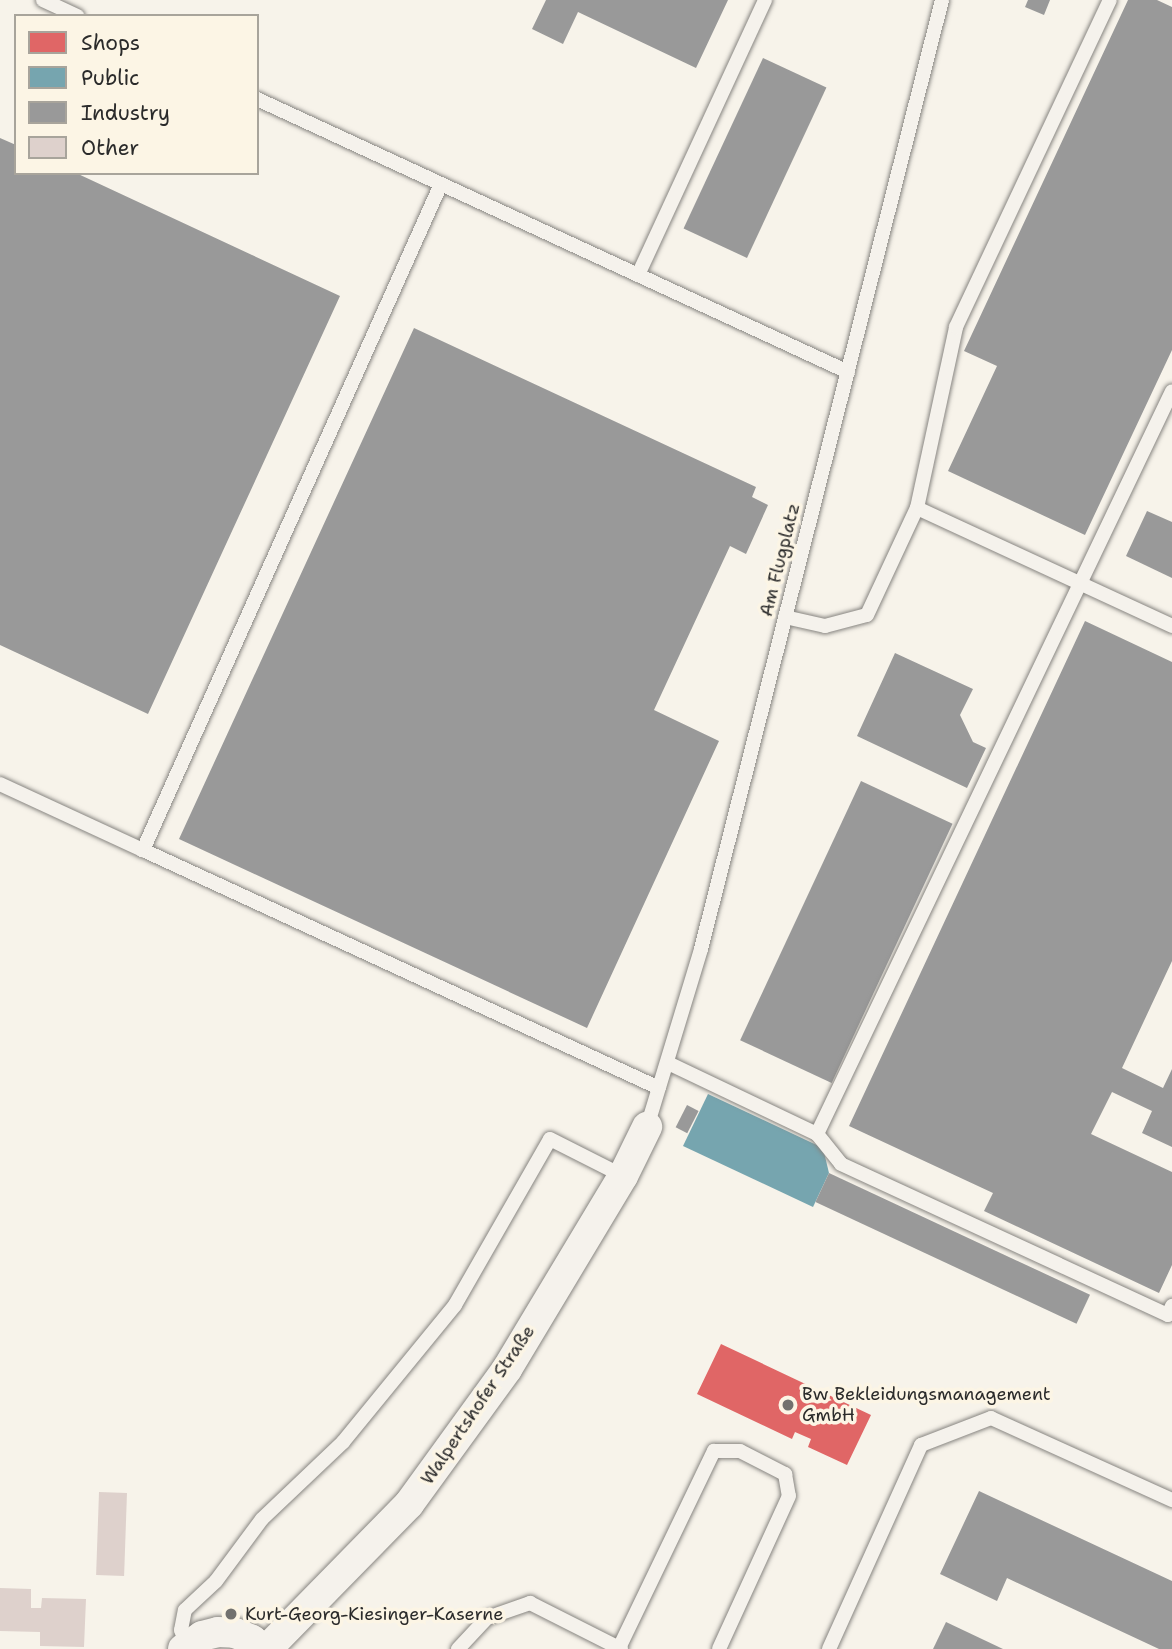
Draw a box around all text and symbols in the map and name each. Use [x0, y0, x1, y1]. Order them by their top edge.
legend [14, 14, 259, 175]
text: Shops [81, 29, 140, 57]
text: Public [81, 64, 140, 92]
text: Industry [81, 99, 170, 127]
text: Other [81, 134, 139, 162]
street label: Am Flugplatz [756, 501, 804, 619]
street label: Walpertshofer Straße [417, 1321, 539, 1489]
place label: Bw Bekleidungsmanagement GmbH [802, 1384, 1051, 1426]
marker: Bw Bekleidungsmanagement GmbH [780, 1397, 796, 1413]
place label: Kurt-Georg-Kiesinger-Kaserne [245, 1603, 503, 1625]
marker: Kurt-Georg-Kiesinger-Kaserne [223, 1606, 239, 1622]

